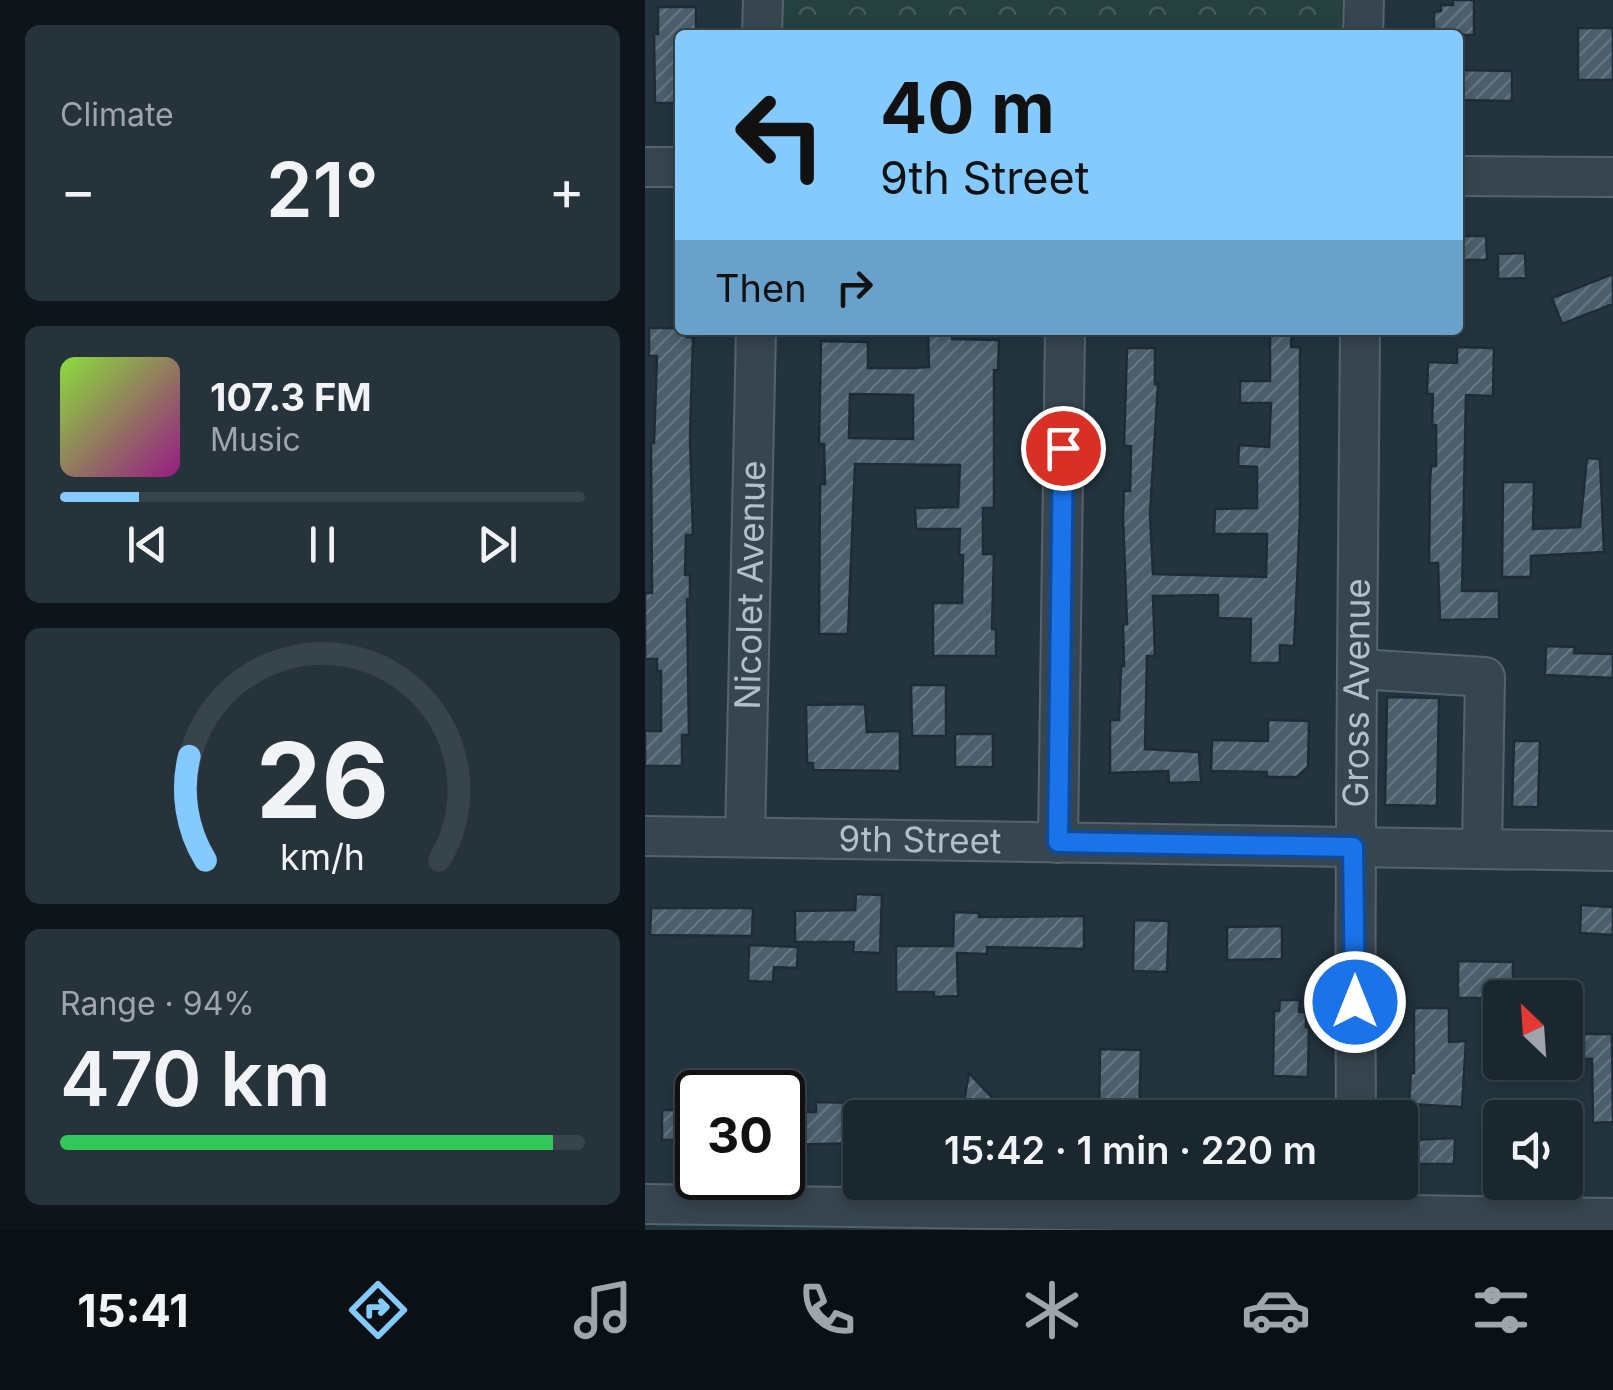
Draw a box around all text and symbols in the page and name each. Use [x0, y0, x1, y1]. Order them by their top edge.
text: 40 m [880, 65, 1055, 150]
icon: left [715, 70, 845, 200]
text: Climate [60, 95, 174, 134]
text: 21° [266, 144, 379, 235]
text: 9th Street [880, 150, 1090, 205]
text: − [60, 157, 96, 223]
text: + [549, 157, 585, 223]
icon: right [827, 260, 882, 315]
text: Then [715, 265, 807, 311]
text: 107.3 FM [210, 374, 372, 420]
pin [1021, 406, 1106, 491]
text: Music [210, 420, 301, 459]
icon: arrive [1036, 421, 1091, 476]
street label: Nicolet Avenue [726, 460, 773, 710]
icon: previous [120, 517, 175, 572]
icon: pause [295, 517, 350, 572]
icon: next [470, 517, 525, 572]
street label: Gross Avenue [1334, 578, 1378, 808]
text: 26 [256, 717, 389, 843]
street label: 9th Street [838, 817, 1002, 862]
text: km/h [280, 835, 365, 879]
position arrow [1303, 950, 1407, 1054]
north arrow [1483, 980, 1583, 1080]
map controls [1483, 980, 1583, 1200]
text: Range · 94% [60, 984, 255, 1023]
text: 470 km [60, 1033, 331, 1124]
speed limit sign: 30 [675, 1070, 805, 1200]
button: sound [1483, 1100, 1583, 1200]
text: 15:42 · 1 min · 220 m [944, 1127, 1317, 1173]
icon: directions [343, 1275, 413, 1345]
icon: music [568, 1275, 638, 1345]
icon: phone [792, 1275, 862, 1345]
icon: climate [1017, 1275, 1087, 1345]
icon: car [1241, 1275, 1311, 1345]
icon: filters [1466, 1275, 1536, 1345]
text: 15:41 [77, 1283, 189, 1338]

